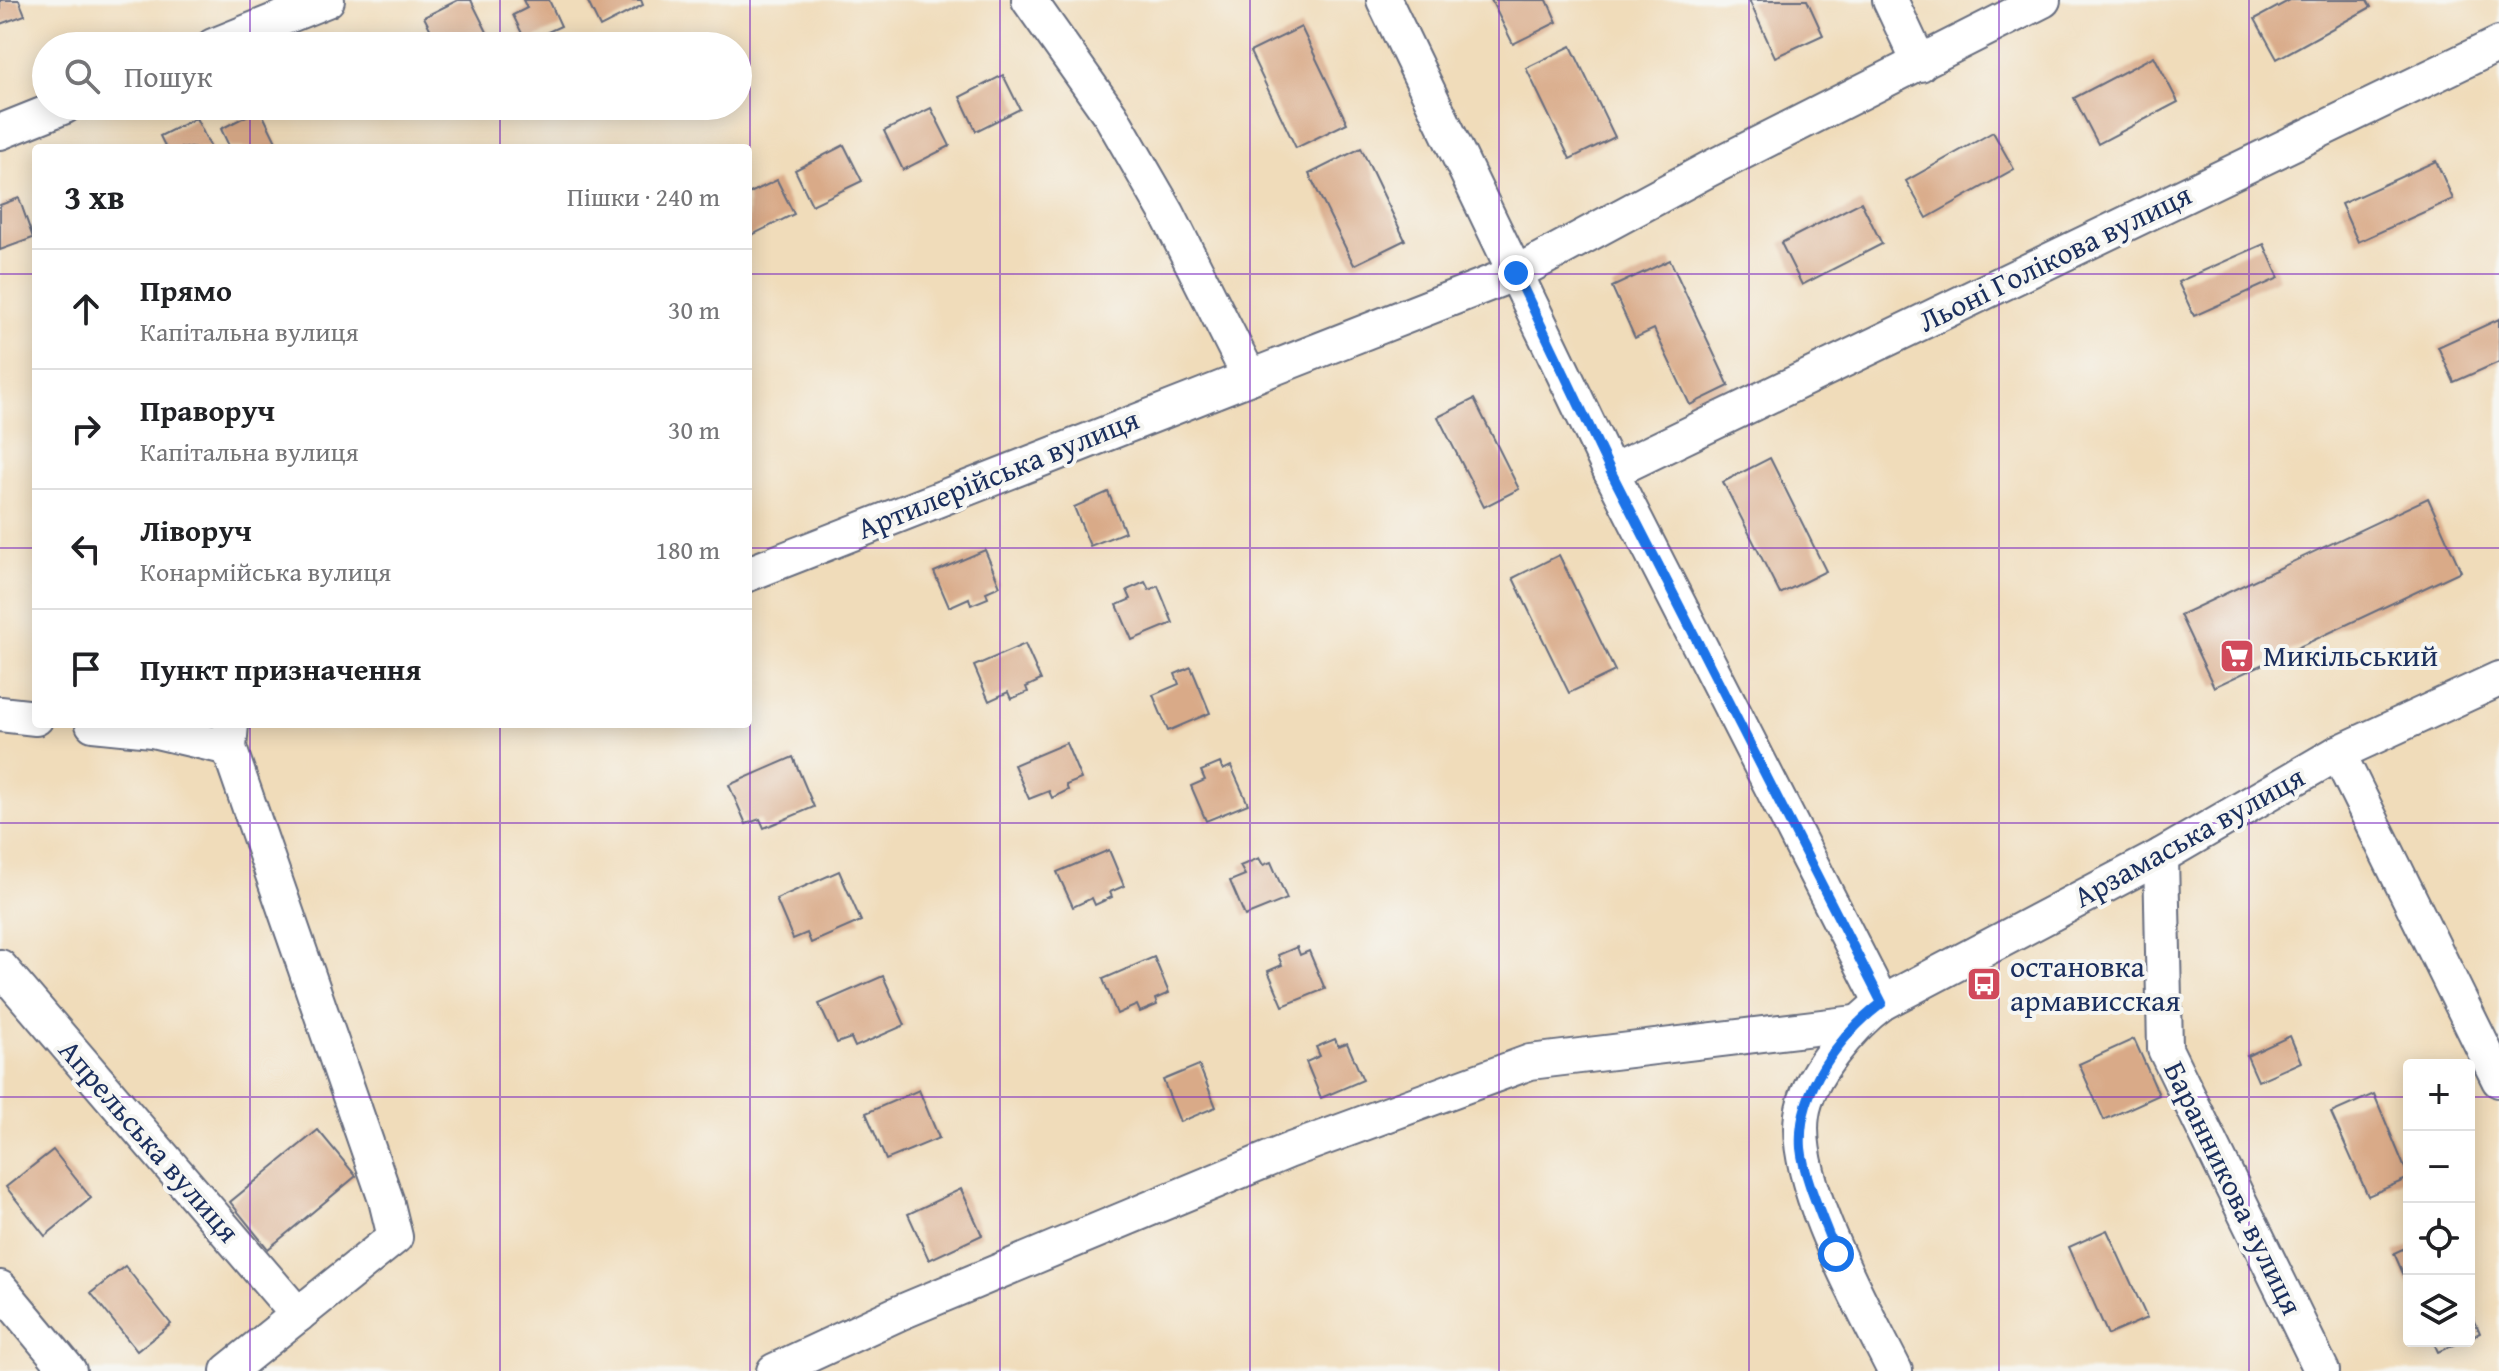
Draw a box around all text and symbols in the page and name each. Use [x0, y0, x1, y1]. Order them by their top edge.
search box [32, 32, 752, 120]
icon: search [60, 54, 104, 98]
text: Пошук [124, 54, 212, 98]
text: 3 хв [64, 172, 125, 221]
street label: Льоні Голікова вулиця [1911, 172, 2198, 342]
text: Пішки · 240 m [567, 177, 720, 216]
route end [1498, 255, 1534, 291]
text: Прямо [140, 268, 232, 312]
icon: ahead [64, 287, 108, 331]
text: 30 m [668, 290, 720, 329]
text: Капітальна вулиця [140, 312, 359, 351]
text: Праворуч [140, 388, 275, 432]
street label: Артилерійська вулиця [850, 396, 1145, 550]
icon: right [64, 407, 108, 451]
text: 30 m [668, 410, 720, 449]
text: Капітальна вулиця [140, 432, 359, 471]
text: Ліворуч [140, 508, 252, 552]
icon: left [64, 527, 108, 571]
text: 180 m [655, 530, 720, 569]
text: Конармійська вулиця [140, 552, 391, 591]
place label: Микільський [2263, 633, 2438, 677]
supermarket icon: Микільський [2218, 637, 2256, 675]
icon: arrive [64, 647, 108, 691]
text: Пункт призначення [140, 647, 421, 691]
street label: Арзамаська вулиця [2065, 754, 2312, 918]
place label: остановка армависская [2010, 944, 2180, 1022]
bus stop icon: остановка армависская [1965, 965, 2003, 1003]
street label: Апрельська вулиця [49, 1029, 251, 1252]
street label: Баранникова вулиця [2153, 1053, 2314, 1322]
map controls [2403, 1059, 2475, 1347]
button: + [2403, 1059, 2475, 1131]
button: − [2403, 1131, 2475, 1203]
button: locate [2403, 1203, 2475, 1275]
route start [1818, 1236, 1854, 1272]
button: layers [2403, 1275, 2475, 1347]

